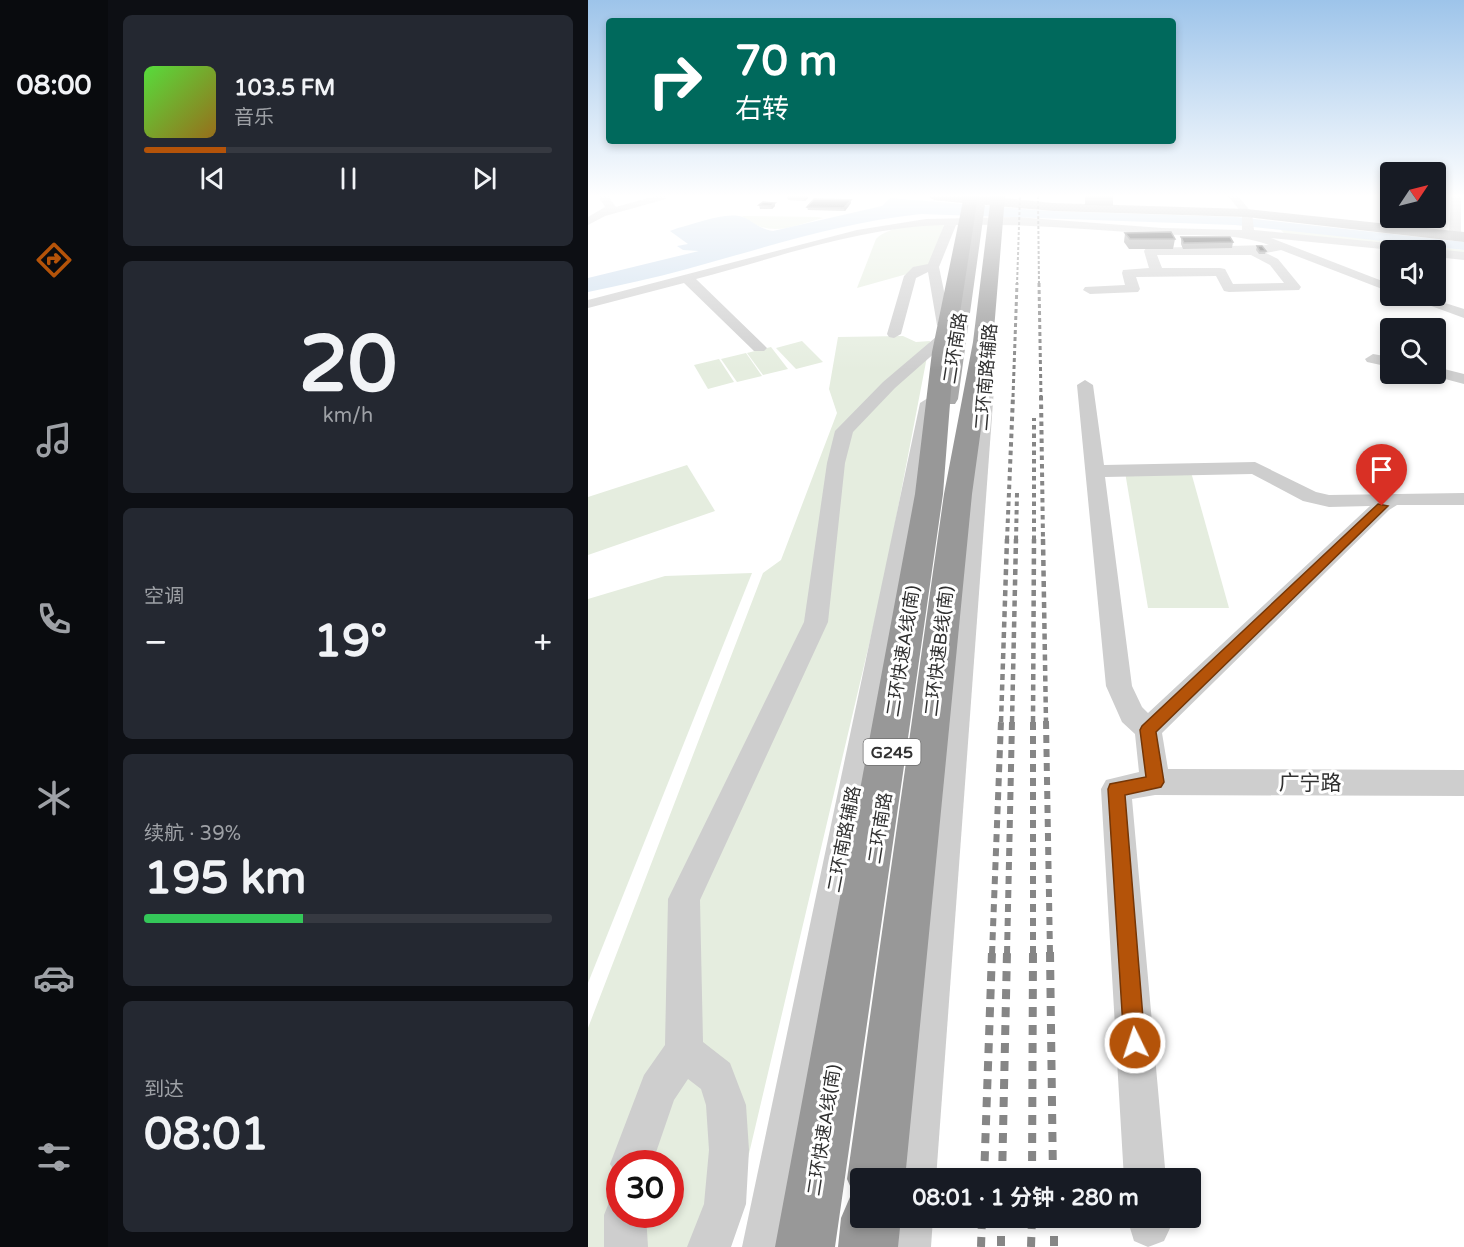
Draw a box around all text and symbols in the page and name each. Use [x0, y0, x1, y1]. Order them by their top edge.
text: 70 m [735, 36, 837, 87]
icon: right [636, 42, 714, 120]
text: 08:00 [17, 69, 91, 102]
text: 103.5 FM [234, 75, 335, 101]
text: 右转 [735, 93, 789, 126]
text: 音乐 [234, 106, 274, 130]
icon: previous [196, 162, 229, 195]
icon: pause [332, 162, 365, 195]
icon: next [468, 162, 501, 195]
north arrow [1380, 162, 1446, 228]
map controls [1380, 162, 1446, 384]
icon: directions [33, 239, 75, 281]
button: sound [1380, 240, 1446, 306]
street label: 二环南路 [939, 311, 971, 385]
text: 20 [299, 318, 397, 412]
button: search [1380, 318, 1446, 384]
street label: 二环南路辅路 [970, 322, 1002, 432]
text: km/h [323, 404, 373, 428]
icon: music [33, 419, 75, 461]
pin [1356, 444, 1407, 506]
icon: arrive [1365, 453, 1398, 486]
street label: 二环快速A线(南) [882, 584, 924, 718]
street label: 二环快速B线(南) [920, 584, 958, 718]
text: 空调 [144, 585, 184, 609]
icon: phone [33, 598, 75, 640]
text: 19° [314, 615, 387, 669]
text: − [144, 623, 168, 662]
text: + [533, 623, 552, 662]
road number: G245 [864, 739, 920, 765]
street label: 广宁路 [1279, 771, 1342, 796]
icon: climate [33, 777, 75, 819]
street label: 二环南路辅路 [823, 784, 865, 894]
street label: 二环南路 [864, 791, 896, 865]
text: 续航 · 39% [144, 822, 241, 846]
text: 195 km [144, 852, 306, 906]
icon: car [33, 957, 75, 999]
position arrow [1103, 1011, 1167, 1075]
street label: 二环快速A线(南) [803, 1063, 845, 1197]
text: 到达 [144, 1078, 184, 1102]
text: 08:01 [144, 1108, 269, 1162]
icon: filters [33, 1136, 75, 1178]
speed limit sign: 30 [606, 1150, 684, 1228]
text: 08:01 · 1 分钟 · 280 m [912, 1185, 1139, 1211]

